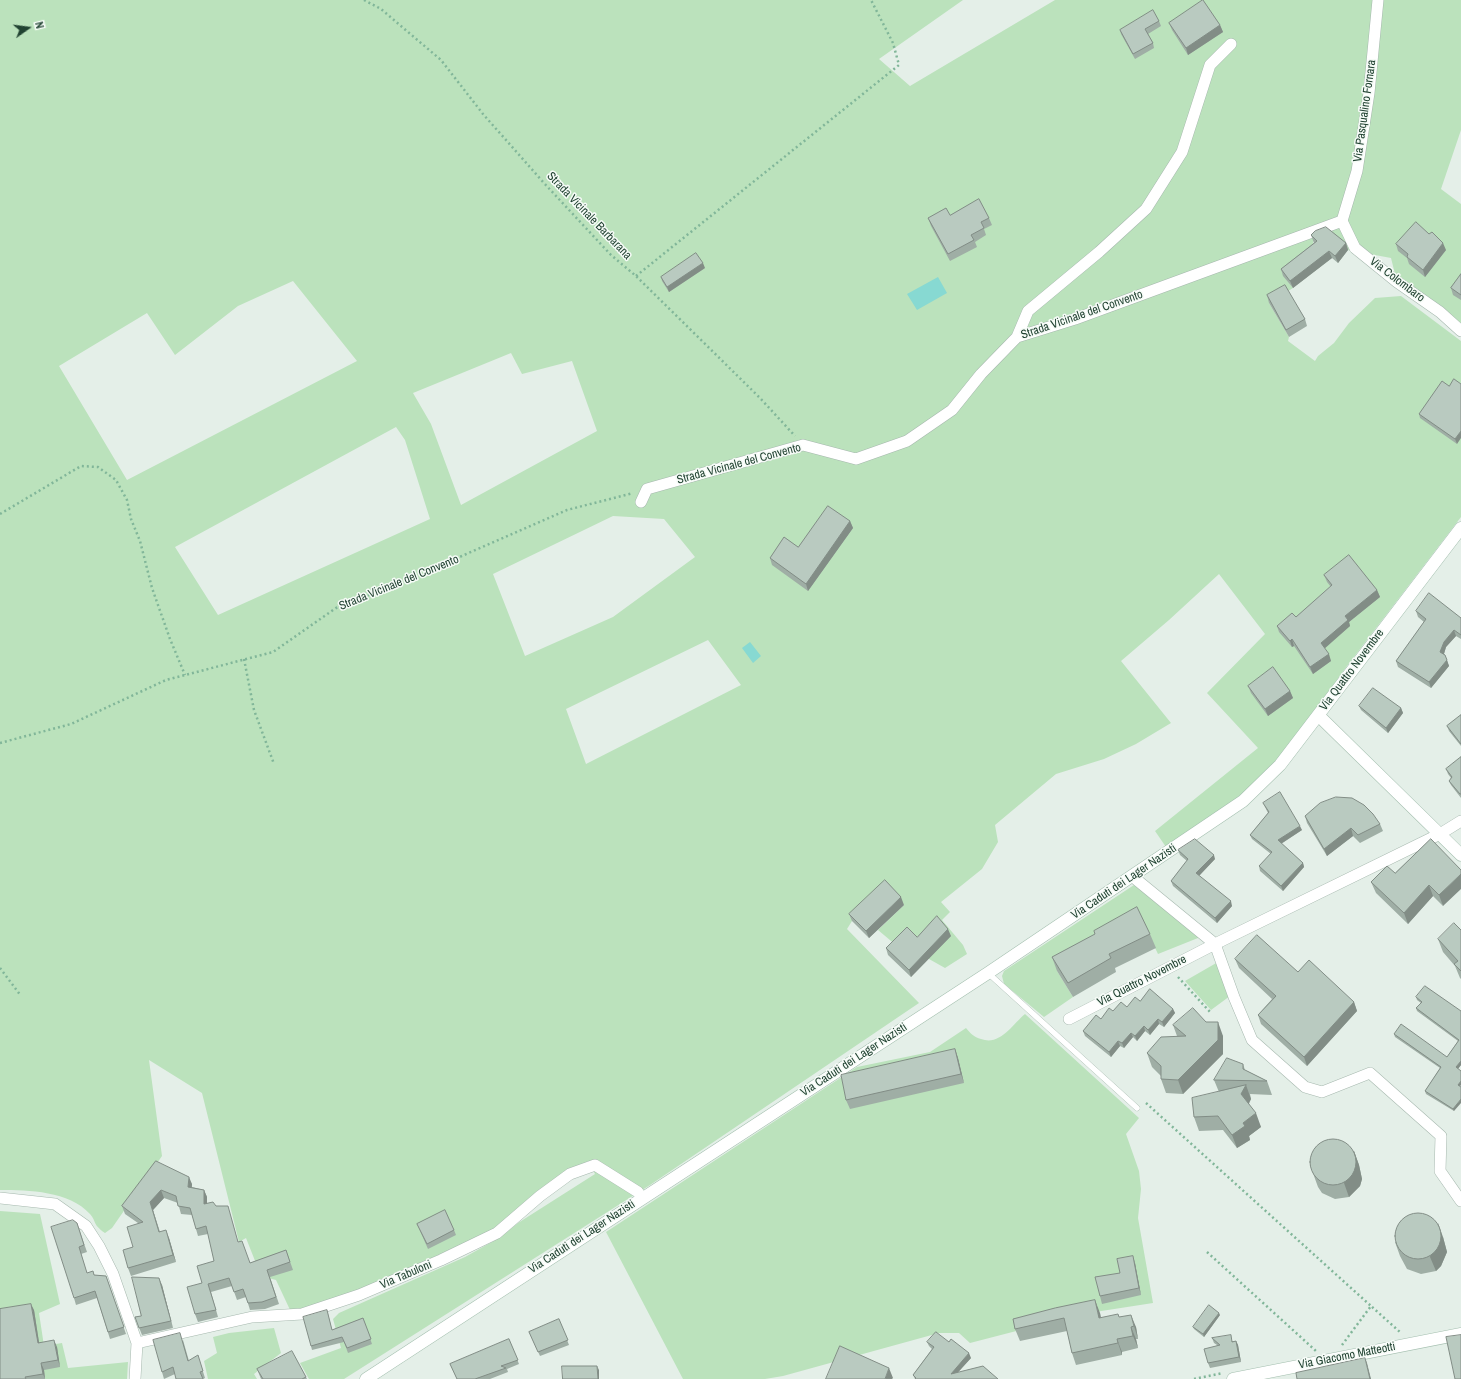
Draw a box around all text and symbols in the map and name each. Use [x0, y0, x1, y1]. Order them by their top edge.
north arrow [8, 8, 48, 48]
text: N [32, 20, 47, 30]
street label: Via Pasqualino Fornara [1351, 59, 1379, 163]
street label: Strada Vicinale Barbarana [544, 169, 634, 263]
street label: Via Colombaro [1367, 255, 1427, 305]
street label: Strada Vicinale del Convento [1019, 287, 1145, 343]
street label: Strada Vicinale del Convento [675, 441, 803, 487]
street label: Strada Vicinale del Convento [337, 552, 461, 614]
street label: Via Quattro Novembre [1317, 626, 1387, 714]
street label: Via Caduti dei Lager Nazisti [1069, 841, 1179, 923]
street label: Via Quattro Novembre [1095, 952, 1189, 1010]
street label: Via Caduti dei Lager Nazisti [798, 1020, 910, 1100]
street label: Via Caduti dei Lager Nazisti [526, 1197, 638, 1277]
street label: Via Tabuloni [378, 1258, 434, 1292]
street label: Via Giacomo Matteotti [1297, 1340, 1397, 1372]

